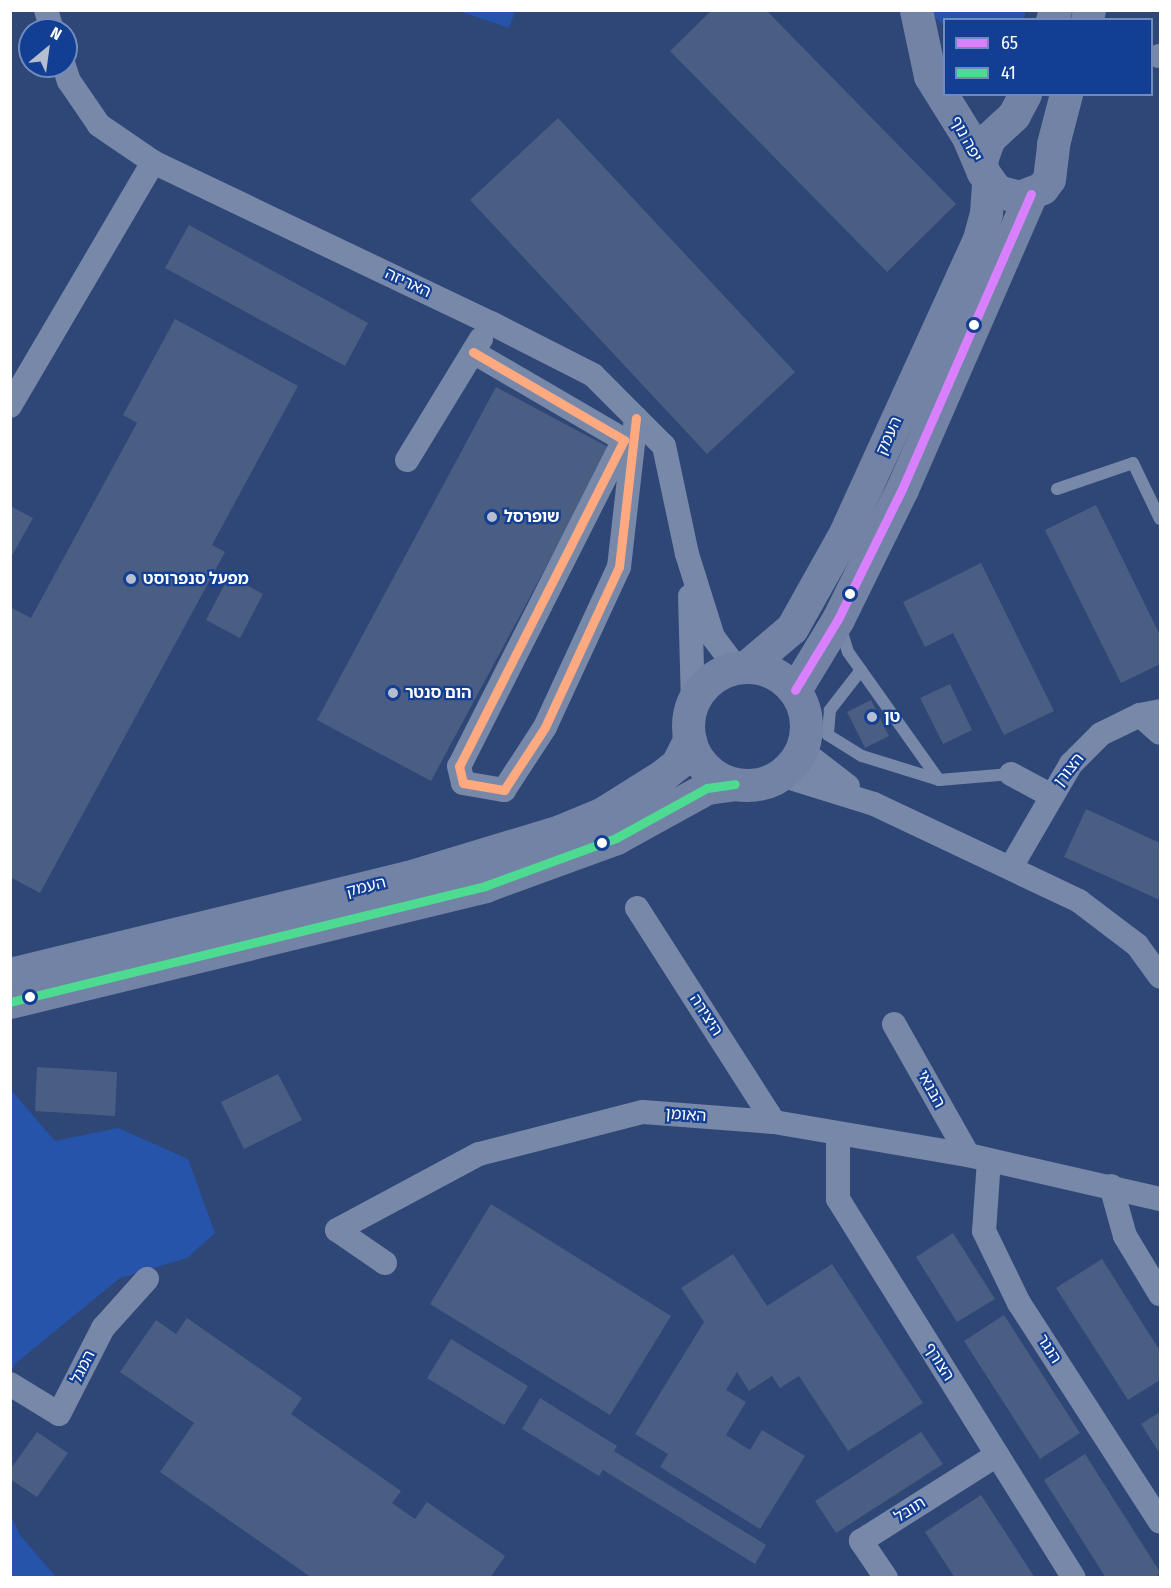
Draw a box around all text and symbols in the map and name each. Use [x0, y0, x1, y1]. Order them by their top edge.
north arrow [18, 18, 78, 78]
legend [943, 18, 1153, 96]
text: N [47, 23, 65, 44]
text: 65 [1001, 32, 1018, 54]
text: 41 [1001, 62, 1016, 84]
street label: יפה נוף [946, 113, 986, 165]
street label: האריזה [382, 264, 434, 302]
unlabelled marker [968, 319, 980, 331]
street label: העמק [872, 414, 906, 458]
place label: שופרסל [504, 507, 560, 527]
marker: שופרסל [485, 510, 499, 524]
place label: מפעל סנפרוסט [143, 569, 249, 589]
marker: מפעל סנפרוסט [124, 572, 138, 586]
unlabelled marker [844, 588, 856, 600]
place label: הום סנטר [405, 683, 472, 703]
marker: הום סנטר [386, 686, 400, 700]
place label: טן [884, 707, 900, 727]
marker: טן [865, 710, 879, 724]
street label: הצורן [1050, 750, 1088, 790]
unlabelled marker [596, 837, 608, 849]
street label: העמק [344, 873, 388, 901]
street label: היצירה [685, 990, 727, 1040]
unlabelled marker [24, 991, 36, 1003]
street label: הבנאי [913, 1067, 949, 1111]
street label: האומן [665, 1104, 707, 1126]
street label: הנגר [1033, 1331, 1065, 1367]
street label: הצורף [920, 1339, 958, 1385]
street label: המגל [67, 1347, 99, 1387]
street label: תובל [891, 1493, 929, 1527]

